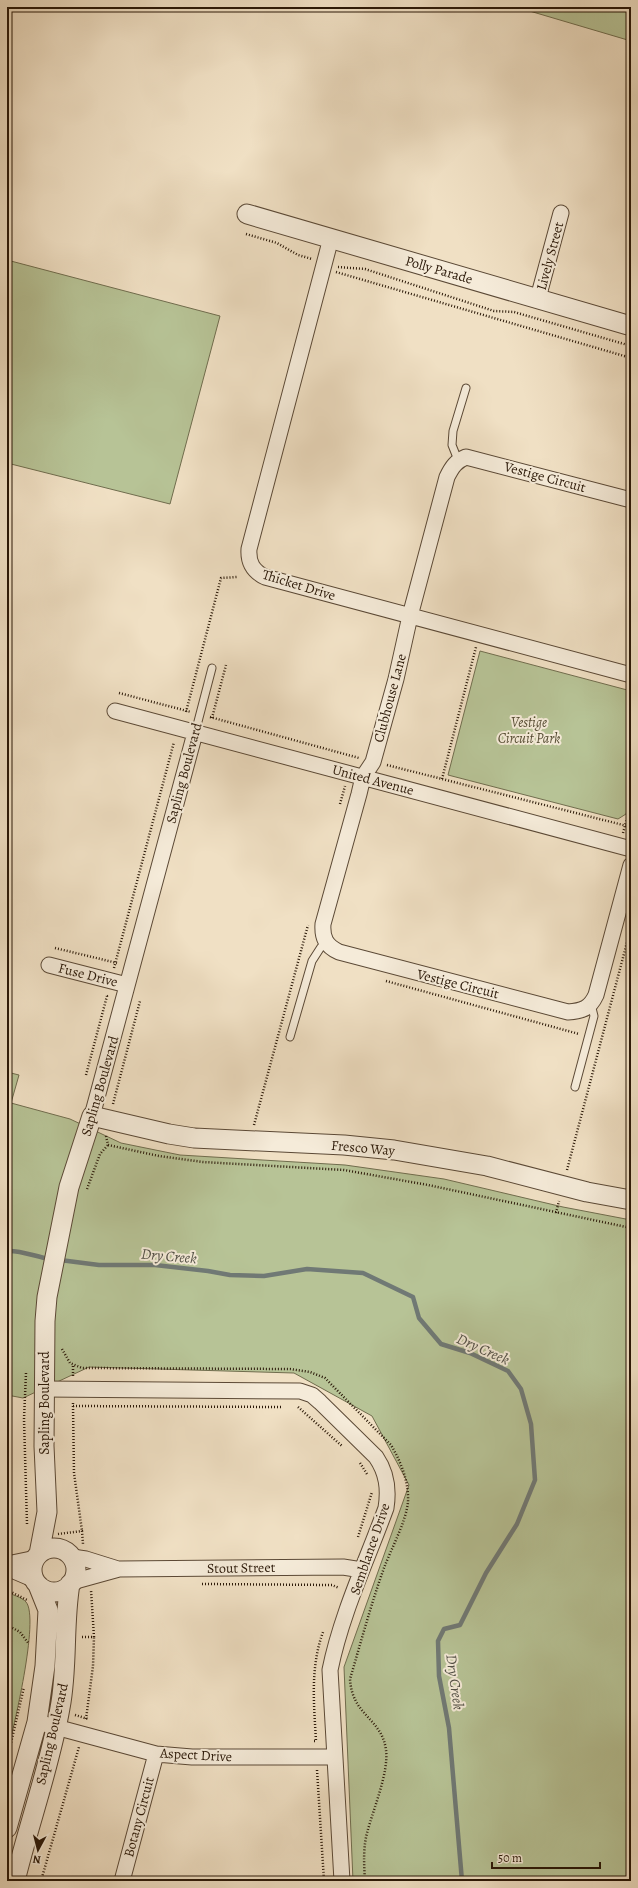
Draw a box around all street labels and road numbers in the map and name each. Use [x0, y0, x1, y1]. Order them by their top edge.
street label: Lively Street [532, 219, 568, 292]
street label: Polly Parade [403, 251, 475, 289]
street label: Vestige Circuit [501, 457, 588, 497]
street label: Thicket Drive [260, 565, 338, 605]
street label: Clubhouse Lane [369, 652, 411, 744]
street label: Sapling Boulevard [161, 720, 207, 825]
street label: United Avenue [330, 760, 416, 800]
street label: Fuse Drive [56, 958, 120, 992]
street label: Vestige Circuit [414, 964, 501, 1003]
street label: Sapling Boulevard [77, 1033, 124, 1138]
street label: Fresco Way [330, 1136, 396, 1160]
street label: Sapling Boulevard [35, 1351, 54, 1455]
street label: Semblance Drive [345, 1501, 395, 1597]
street label: Stout Street [207, 1558, 276, 1578]
street label: Sapling Boulevard [31, 1681, 73, 1787]
street label: Aspect Drive [158, 1744, 233, 1766]
street label: Botany Circuit [119, 1774, 159, 1859]

